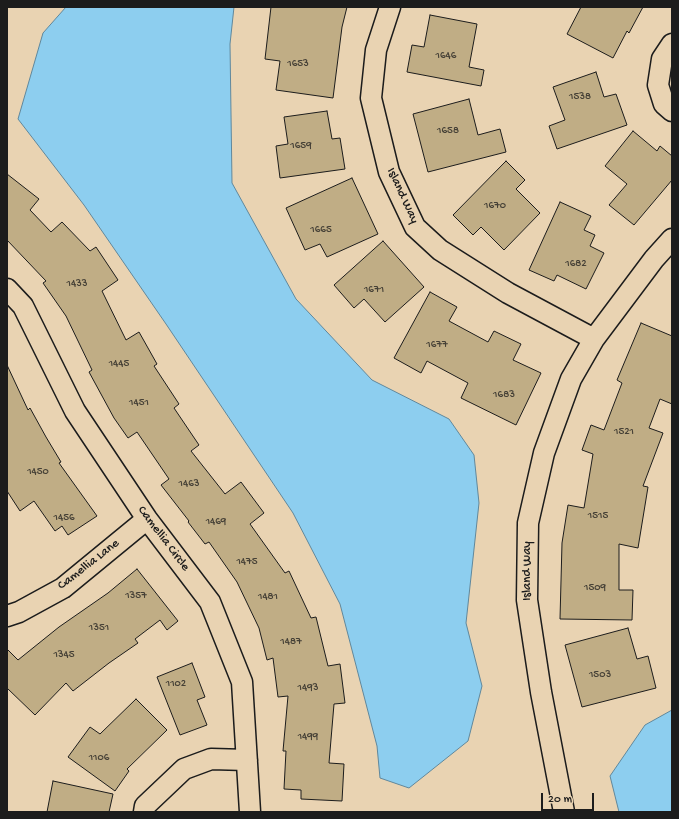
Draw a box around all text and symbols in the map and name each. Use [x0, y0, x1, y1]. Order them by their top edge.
house number: 1646 [436, 49, 456, 63]
house number: 1653 [287, 57, 309, 71]
house number: 1538 [569, 90, 591, 104]
house number: 1658 [437, 124, 459, 138]
house number: 1659 [290, 139, 312, 153]
street label: Island Way [382, 166, 422, 226]
house number: 1670 [484, 199, 506, 213]
house number: 1665 [310, 223, 332, 237]
house number: 1682 [565, 257, 587, 271]
house number: 1433 [66, 277, 88, 291]
house number: 1671 [364, 283, 384, 297]
house number: 1677 [426, 338, 448, 352]
house number: 1445 [109, 357, 129, 371]
house number: 1683 [493, 388, 515, 402]
house number: 1451 [129, 396, 149, 410]
house number: 1521 [614, 425, 634, 439]
house number: 1450 [27, 465, 49, 479]
house number: 1463 [179, 477, 199, 491]
street label: Camellia Circle [133, 503, 193, 575]
house number: 1515 [588, 509, 608, 523]
house number: 1456 [53, 511, 75, 525]
house number: 1469 [206, 515, 226, 529]
street label: Camellia Lane [55, 536, 123, 594]
street label: Island Way [520, 541, 536, 601]
house number: 1475 [236, 555, 258, 569]
house number: 1509 [584, 581, 606, 595]
house number: 1357 [125, 589, 147, 603]
house number: 1481 [258, 590, 278, 604]
house number: 1351 [89, 621, 109, 635]
house number: 1487 [280, 635, 302, 649]
house number: 1345 [53, 648, 75, 662]
house number: 1503 [589, 668, 611, 682]
house number: 1102 [166, 677, 186, 691]
house number: 1493 [298, 681, 318, 695]
house number: 1499 [298, 730, 318, 744]
house number: 1106 [89, 751, 109, 765]
scale bar [543, 785, 596, 811]
text: 20 m [548, 793, 572, 807]

